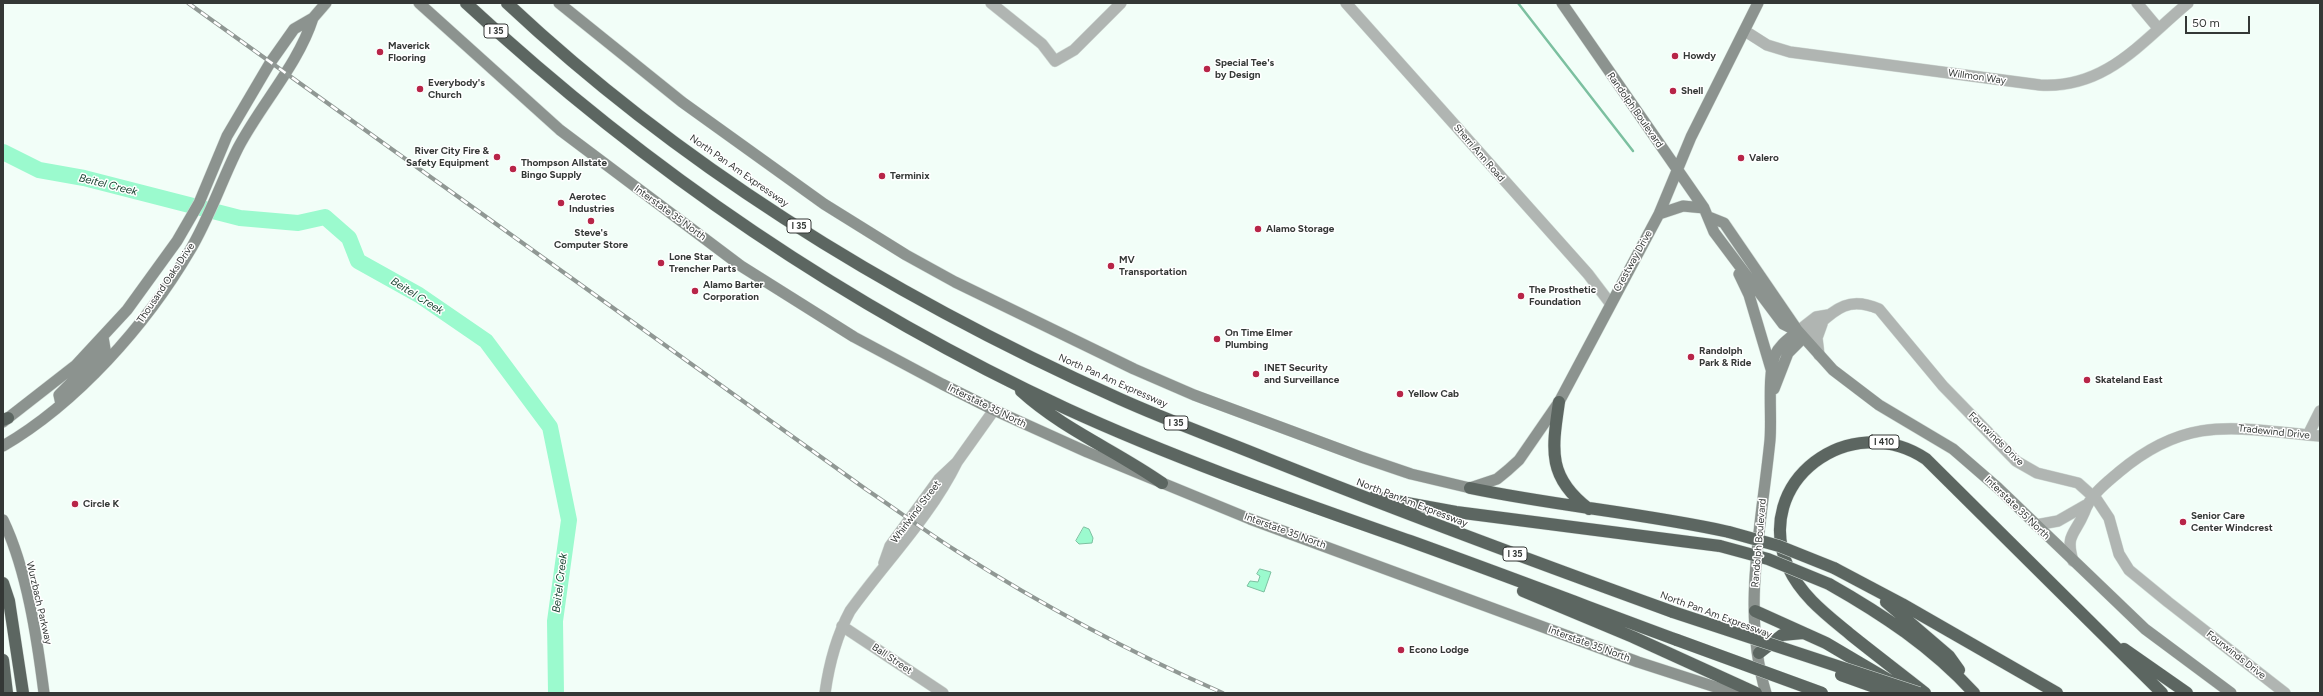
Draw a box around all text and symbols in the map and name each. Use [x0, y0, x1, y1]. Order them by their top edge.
scale bar [2187, 8, 2252, 34]
text: 50 m [2192, 16, 2220, 30]
road number: I 35 [484, 24, 508, 38]
place label: Maverick Flooring [388, 40, 430, 64]
marker: Maverick Flooring [375, 47, 385, 57]
place label: Howdy [1683, 50, 1716, 62]
marker: Howdy [1670, 51, 1680, 61]
place label: Special Tee's by Design [1215, 57, 1274, 80]
marker: Special Tee's by Design [1202, 64, 1212, 74]
street label: Willmon Way [1947, 67, 2007, 87]
street label: Randolph Boulevard [1605, 70, 1665, 150]
place label: Everybody's Church [428, 77, 485, 100]
marker: Everybody's Church [415, 84, 425, 94]
place label: Shell [1681, 85, 1703, 97]
marker: Shell [1668, 86, 1678, 96]
street label: Sherri Ann Road [1451, 122, 1507, 184]
street label: North Pan Am Expressway [687, 132, 791, 210]
place label: River City Fire & Safety Equipment [406, 145, 489, 168]
marker: River City Fire & Safety Equipment [492, 152, 502, 162]
place label: Valero [1749, 152, 1779, 164]
marker: Valero [1736, 153, 1746, 163]
place label: Thompson Allstate Bingo Supply [521, 157, 607, 180]
marker: Thompson Allstate Bingo Supply [508, 164, 518, 174]
place label: Terminix [890, 170, 930, 182]
water label: Beitel Creek [77, 171, 139, 199]
marker: Terminix [877, 171, 887, 181]
street label: Interstate 35 North [632, 183, 708, 243]
place label: Aerotec Industries [569, 191, 614, 214]
marker: Aerotec Industries [556, 198, 566, 208]
marker: Steve's Computer Store [586, 216, 596, 226]
road number: I 35 [787, 219, 811, 233]
place label: Alamo Storage [1266, 223, 1334, 235]
marker: Alamo Storage [1253, 224, 1263, 234]
place label: Steve's Computer Store [554, 227, 628, 250]
street label: Crestway Drive [1611, 228, 1655, 294]
street label: Thousand Oaks Drive [135, 241, 197, 325]
place label: Lone Star Trencher Parts [669, 251, 736, 274]
place label: MV Transportation [1119, 254, 1187, 278]
marker: Lone Star Trencher Parts [656, 258, 666, 268]
marker: MV Transportation [1106, 261, 1116, 271]
water label: Beitel Creek [388, 275, 446, 317]
place label: Alamo Barter Corporation [703, 279, 763, 302]
place label: The Prosthetic Foundation [1529, 284, 1596, 308]
marker: Alamo Barter Corporation [690, 286, 700, 296]
marker: The Prosthetic Foundation [1516, 291, 1526, 301]
place label: On Time Elmer Plumbing [1225, 327, 1292, 350]
marker: On Time Elmer Plumbing [1212, 334, 1222, 344]
place label: Randolph Park & Ride [1699, 345, 1751, 368]
street label: North Pan Am Expressway [1057, 352, 1169, 410]
marker: Randolph Park & Ride [1686, 352, 1696, 362]
place label: INET Security and Surveillance [1264, 362, 1339, 386]
marker: INET Security and Surveillance [1251, 369, 1261, 379]
place label: Skateland East [2095, 374, 2163, 386]
marker: Skateland East [2082, 375, 2092, 385]
street label: Interstate 35 North [946, 382, 1028, 430]
place label: Yellow Cab [1408, 388, 1459, 400]
marker: Yellow Cab [1395, 389, 1405, 399]
street label: Fourwinds Drive [1966, 410, 2026, 468]
road number: I 35 [1164, 416, 1188, 430]
street label: Tradewind Drive [2238, 422, 2310, 442]
road number: I 410 [1869, 435, 1899, 449]
street label: Interstate 35 North [1982, 474, 2052, 542]
street label: North Pan Am Expressway [1355, 476, 1469, 530]
street label: Whirlwind Street [889, 478, 943, 546]
place label: Circle K [83, 498, 119, 510]
street label: Randolph Boulevard [1749, 498, 1769, 588]
marker: Circle K [70, 499, 80, 509]
place label: Senior Care Center Windcrest [2191, 510, 2273, 534]
street label: Interstate 35 North [1243, 511, 1327, 551]
marker: Senior Care Center Windcrest [2178, 517, 2188, 527]
road number: I 35 [1503, 547, 1527, 561]
water label: Beitel Creek [550, 553, 570, 613]
street label: Wurzbach Parkway [24, 560, 54, 646]
street label: North Pan Am Expressway [1658, 589, 1774, 641]
street label: Interstate 35 North [1547, 624, 1631, 664]
street label: Fourwinds Drive [2204, 628, 2268, 682]
street label: Ball Street [870, 641, 914, 677]
place label: Econo Lodge [1409, 644, 1469, 656]
marker: Econo Lodge [1396, 645, 1406, 655]

